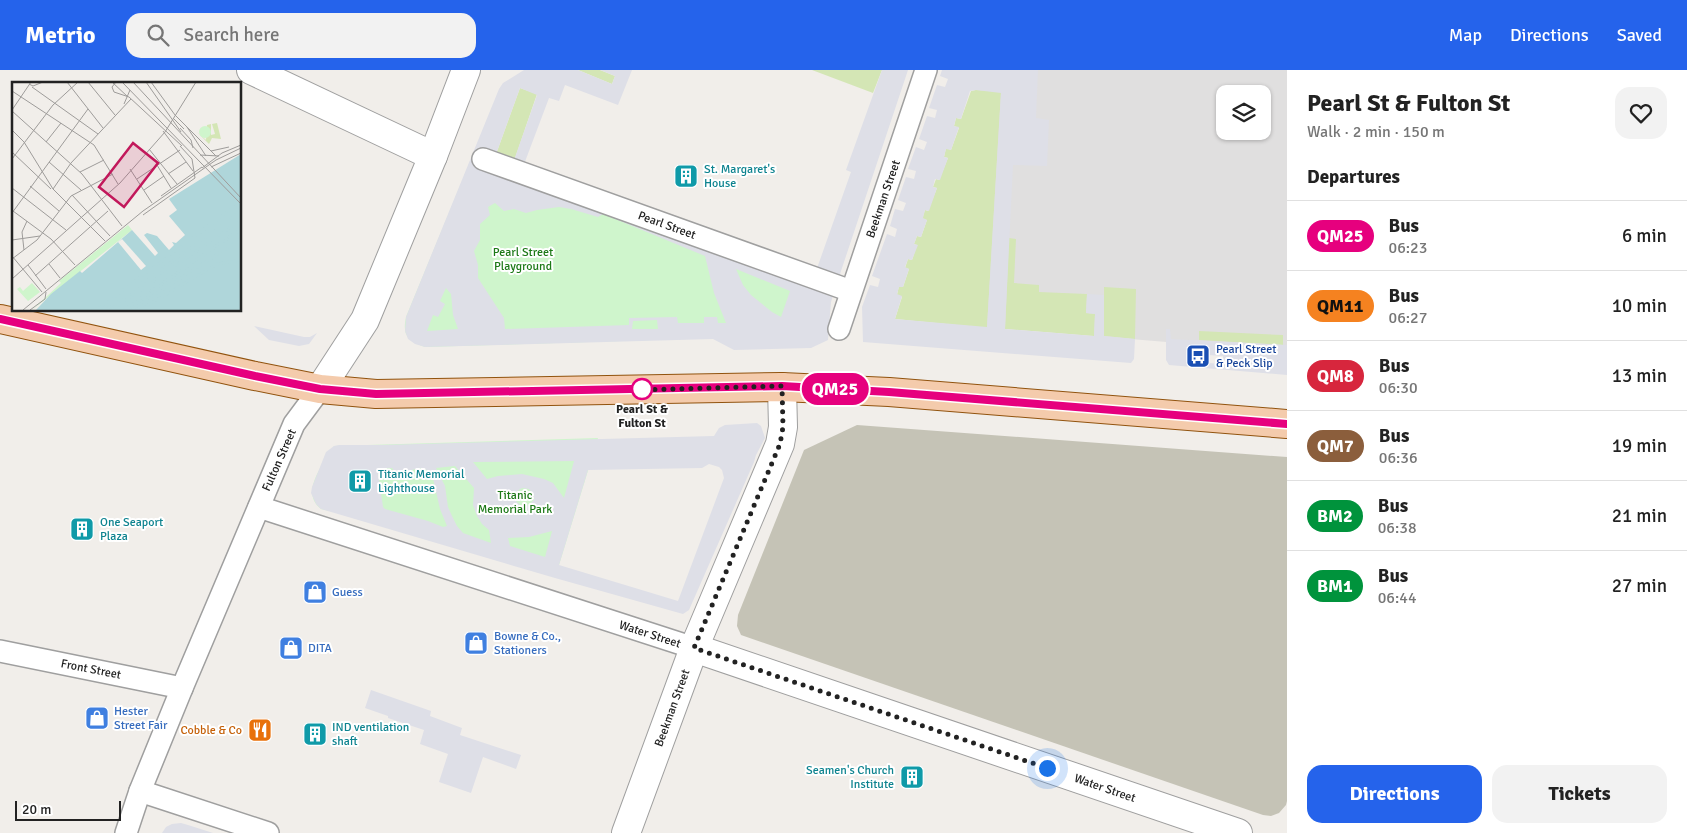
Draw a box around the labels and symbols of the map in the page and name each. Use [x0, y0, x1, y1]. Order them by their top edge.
inset map [12, 82, 241, 311]
street label: Beekman Street [863, 158, 904, 240]
place label: St. Margaret's House [704, 162, 775, 191]
building icon: St. Margaret's House [673, 163, 699, 189]
street label: Pearl Street [636, 208, 698, 243]
park label: Pearl Street Playground [493, 245, 553, 274]
place label: Pearl Street & Peck Slip [1216, 342, 1276, 371]
bus stop icon: Pearl Street & Peck Slip [1185, 343, 1211, 369]
line badge: QM25 [800, 373, 870, 405]
marker: Pearl St & Fulton St [631, 378, 653, 400]
place label: Pearl St & Fulton St [616, 402, 668, 431]
street label: Fulton Street [259, 427, 300, 494]
place label: Titanic Memorial Lighthouse [378, 467, 465, 496]
building icon: Titanic Memorial Lighthouse [347, 468, 373, 494]
park label: Titanic Memorial Park [478, 488, 552, 517]
place label: One Seaport Plaza [100, 515, 163, 544]
building icon: One Seaport Plaza [69, 516, 95, 542]
shop icon: Guess [302, 579, 328, 605]
place label: Guess [332, 585, 363, 600]
street label: Water Street [617, 617, 683, 652]
place label: Bowne & Co., Stationers [494, 629, 561, 658]
shop icon: Bowne & Co., Stationers [463, 630, 489, 656]
shop icon: DITA [278, 635, 304, 661]
place label: DITA [308, 641, 332, 656]
street label: Front Street [59, 656, 122, 683]
street label: Beekman Street [652, 667, 693, 749]
place label: Hester Street Fair [114, 704, 168, 733]
shop icon: Hester Street Fair [84, 705, 110, 731]
restaurant icon: Cobble & Co [247, 717, 273, 743]
place label: IND ventilation shaft [332, 720, 409, 749]
building icon: IND ventilation shaft [302, 721, 328, 747]
place label: Cobble & Co [180, 723, 242, 738]
your location [1035, 756, 1060, 781]
place label: Seamen's Church Institute [806, 763, 894, 792]
building icon: Seamen's Church Institute [899, 764, 925, 790]
street label: Water Street [1072, 771, 1138, 806]
scale bar [15, 798, 121, 821]

